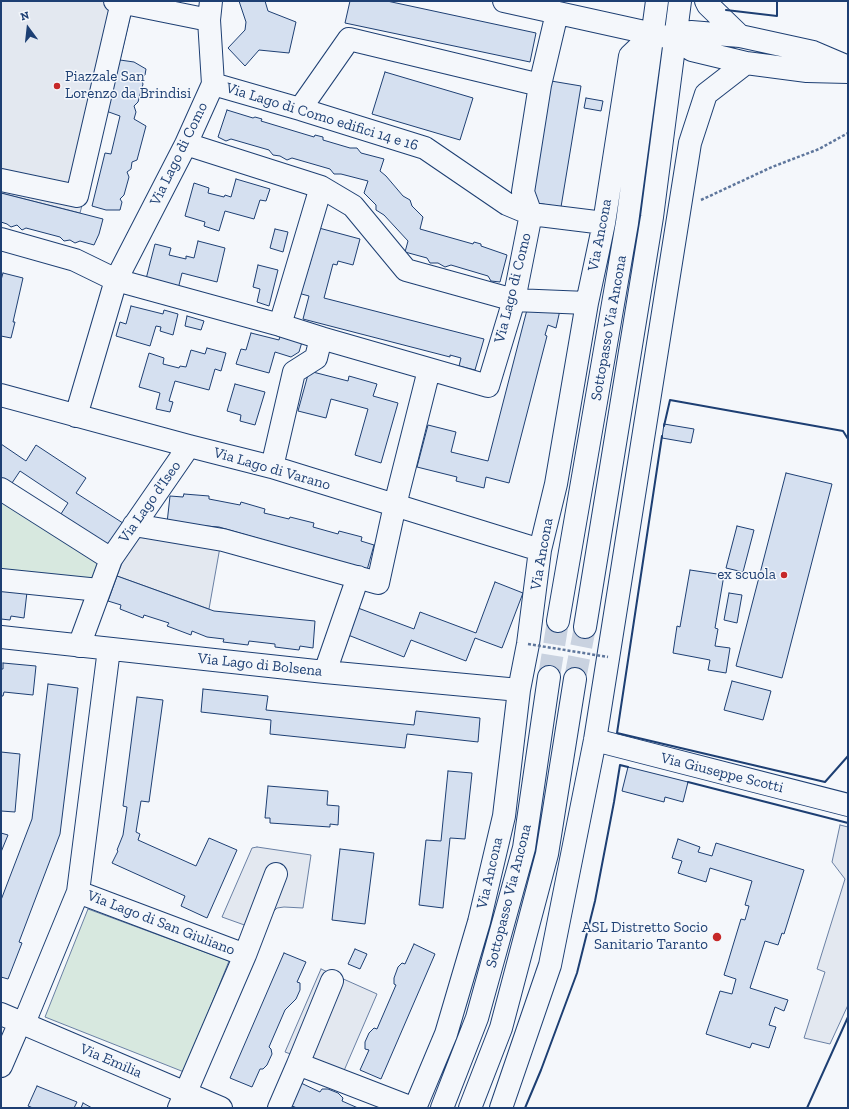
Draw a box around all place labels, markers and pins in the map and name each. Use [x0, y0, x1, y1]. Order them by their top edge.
place label: Piazzale San Lorenzo da Brindisi [65, 68, 191, 103]
marker: Piazzale San Lorenzo da Brindisi [52, 81, 62, 91]
place label: ex scuola [717, 566, 776, 584]
marker: ex scuola [779, 570, 789, 580]
place label: ASL Distretto Socio Sanitario Taranto [582, 919, 708, 954]
marker: ASL Distretto Socio Sanitario Taranto [711, 931, 723, 943]

